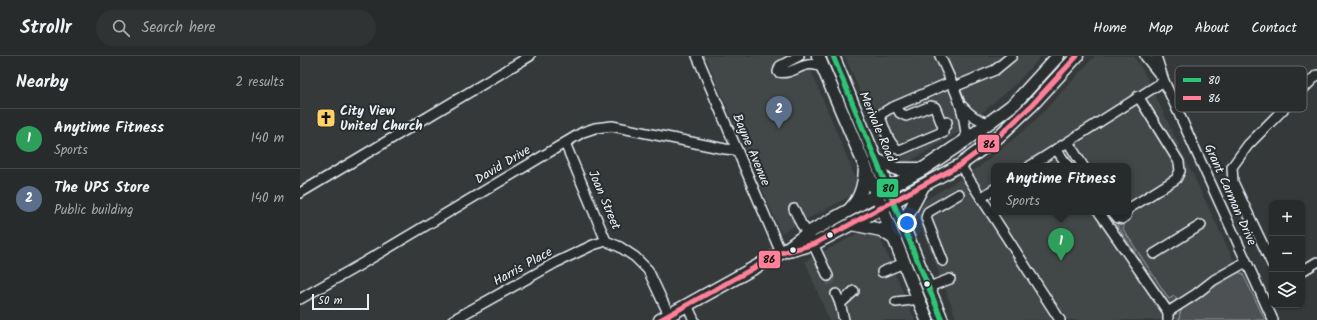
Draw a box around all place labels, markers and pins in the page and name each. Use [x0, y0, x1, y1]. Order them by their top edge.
pin: 2 [766, 96, 792, 129]
place label: City View United Church [340, 101, 423, 137]
church icon: City View United Church [315, 107, 337, 129]
pin: 1 [1048, 228, 1074, 261]
unlabelled marker [825, 230, 835, 240]
unlabelled marker [788, 245, 798, 255]
unlabelled marker [922, 279, 932, 289]

